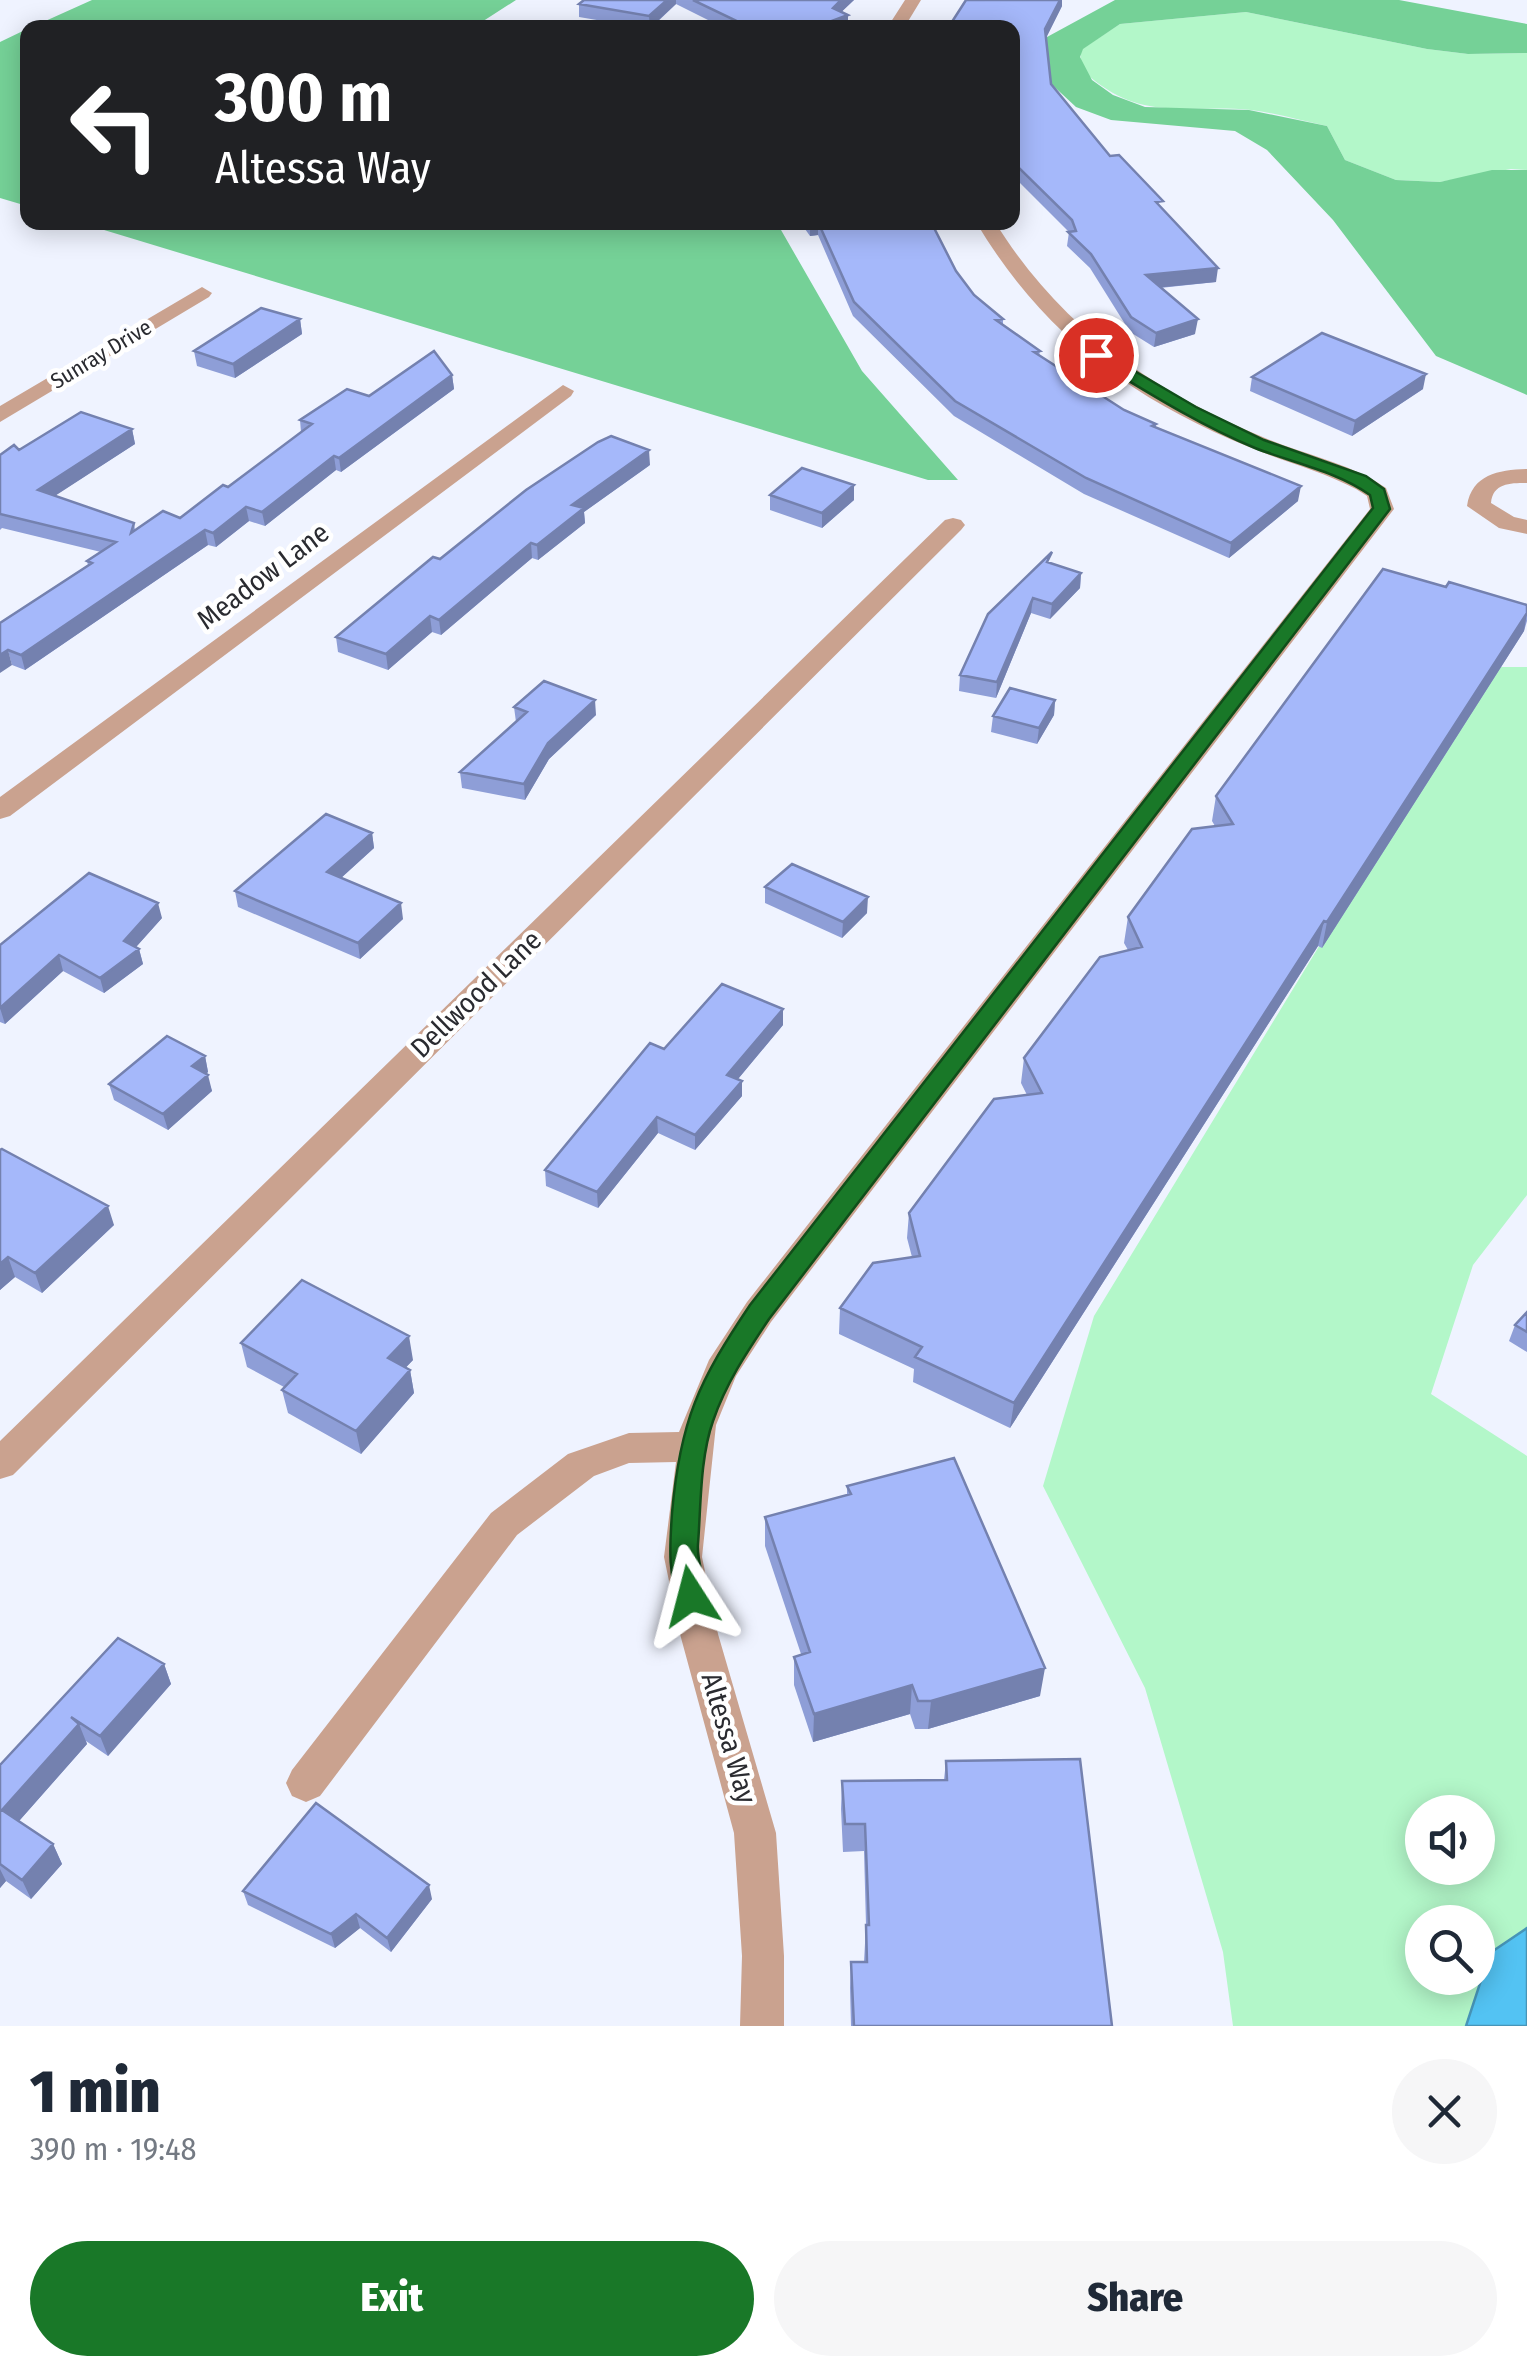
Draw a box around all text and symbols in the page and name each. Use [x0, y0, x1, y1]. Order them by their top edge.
text: 300 m [215, 56, 393, 140]
icon: left [50, 60, 180, 190]
text: Altessa Way [215, 141, 431, 195]
street label: Sunray Drive [46, 313, 156, 395]
pin [1054, 313, 1139, 398]
icon: arrive [1069, 328, 1124, 383]
street label: Meadow Lane [191, 516, 335, 636]
street label: Dellwood Lane [404, 924, 548, 1064]
position arrow [639, 1544, 743, 1648]
street label: Altessa Way [695, 1669, 764, 1808]
map controls [1405, 1795, 1495, 1995]
button: sound [1405, 1795, 1495, 1885]
button: search [1405, 1905, 1495, 1995]
text: 1 min [30, 2056, 161, 2128]
button: close [1392, 2059, 1497, 2164]
text: 390 m · 19:48 [30, 2130, 196, 2168]
button: Exit [30, 2241, 754, 2356]
button: Share [774, 2241, 1497, 2356]

